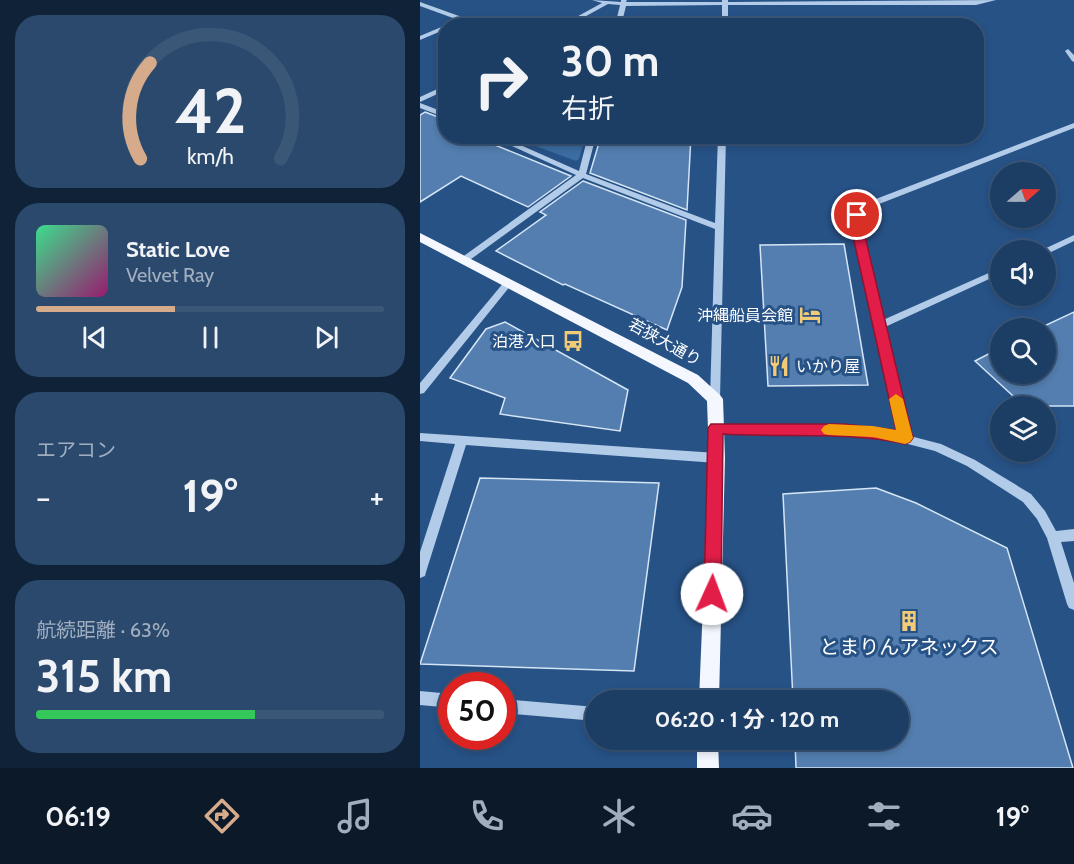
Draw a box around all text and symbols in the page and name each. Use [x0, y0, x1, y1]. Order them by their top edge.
text: 30 m [561, 35, 659, 87]
icon: right [462, 42, 540, 120]
text: 42 [174, 73, 246, 149]
text: 右折 [561, 92, 615, 125]
text: km/h [187, 143, 233, 169]
north arrow [990, 162, 1056, 228]
map controls [990, 162, 1056, 462]
pin [831, 189, 882, 240]
icon: arrive [840, 198, 873, 231]
text: Static Love [126, 236, 230, 263]
button: sound [990, 240, 1056, 306]
text: Velvet Ray [126, 263, 214, 287]
hotel icon: 沖縄船員会館 [798, 303, 822, 327]
place label: 沖縄船員会館 [697, 306, 793, 325]
street label: 若狭大通り [625, 314, 705, 370]
button: search [990, 318, 1056, 384]
icon: previous [78, 321, 111, 354]
icon: pause [194, 321, 227, 354]
icon: next [310, 321, 343, 354]
bus stop icon: 泊港入口 [561, 329, 585, 353]
place label: 泊港入口 [492, 332, 556, 351]
restaurant icon: いかり屋 [767, 354, 791, 378]
place label: いかり屋 [796, 357, 860, 376]
button: layers [990, 396, 1056, 462]
text: エアコン [36, 438, 116, 462]
text: 19° [183, 469, 237, 523]
text: − [36, 477, 51, 517]
text: + [369, 477, 384, 517]
position arrow [680, 562, 744, 626]
building icon: とまりんアネックス [897, 609, 921, 633]
text: 航続距離 · 63% [36, 618, 170, 642]
place label: とまりんアネックス [819, 635, 999, 659]
text: 315 km [36, 649, 172, 703]
speed limit sign: 50 [438, 672, 516, 750]
text: 06:20 · 1 分 · 120 m [655, 706, 839, 733]
icon: directions [201, 795, 243, 837]
icon: music [334, 795, 376, 837]
icon: phone [466, 795, 508, 837]
icon: climate [598, 795, 640, 837]
icon: car [731, 795, 773, 837]
icon: filters [863, 795, 905, 837]
text: 06:19 [45, 800, 111, 833]
text: 19° [996, 800, 1029, 833]

